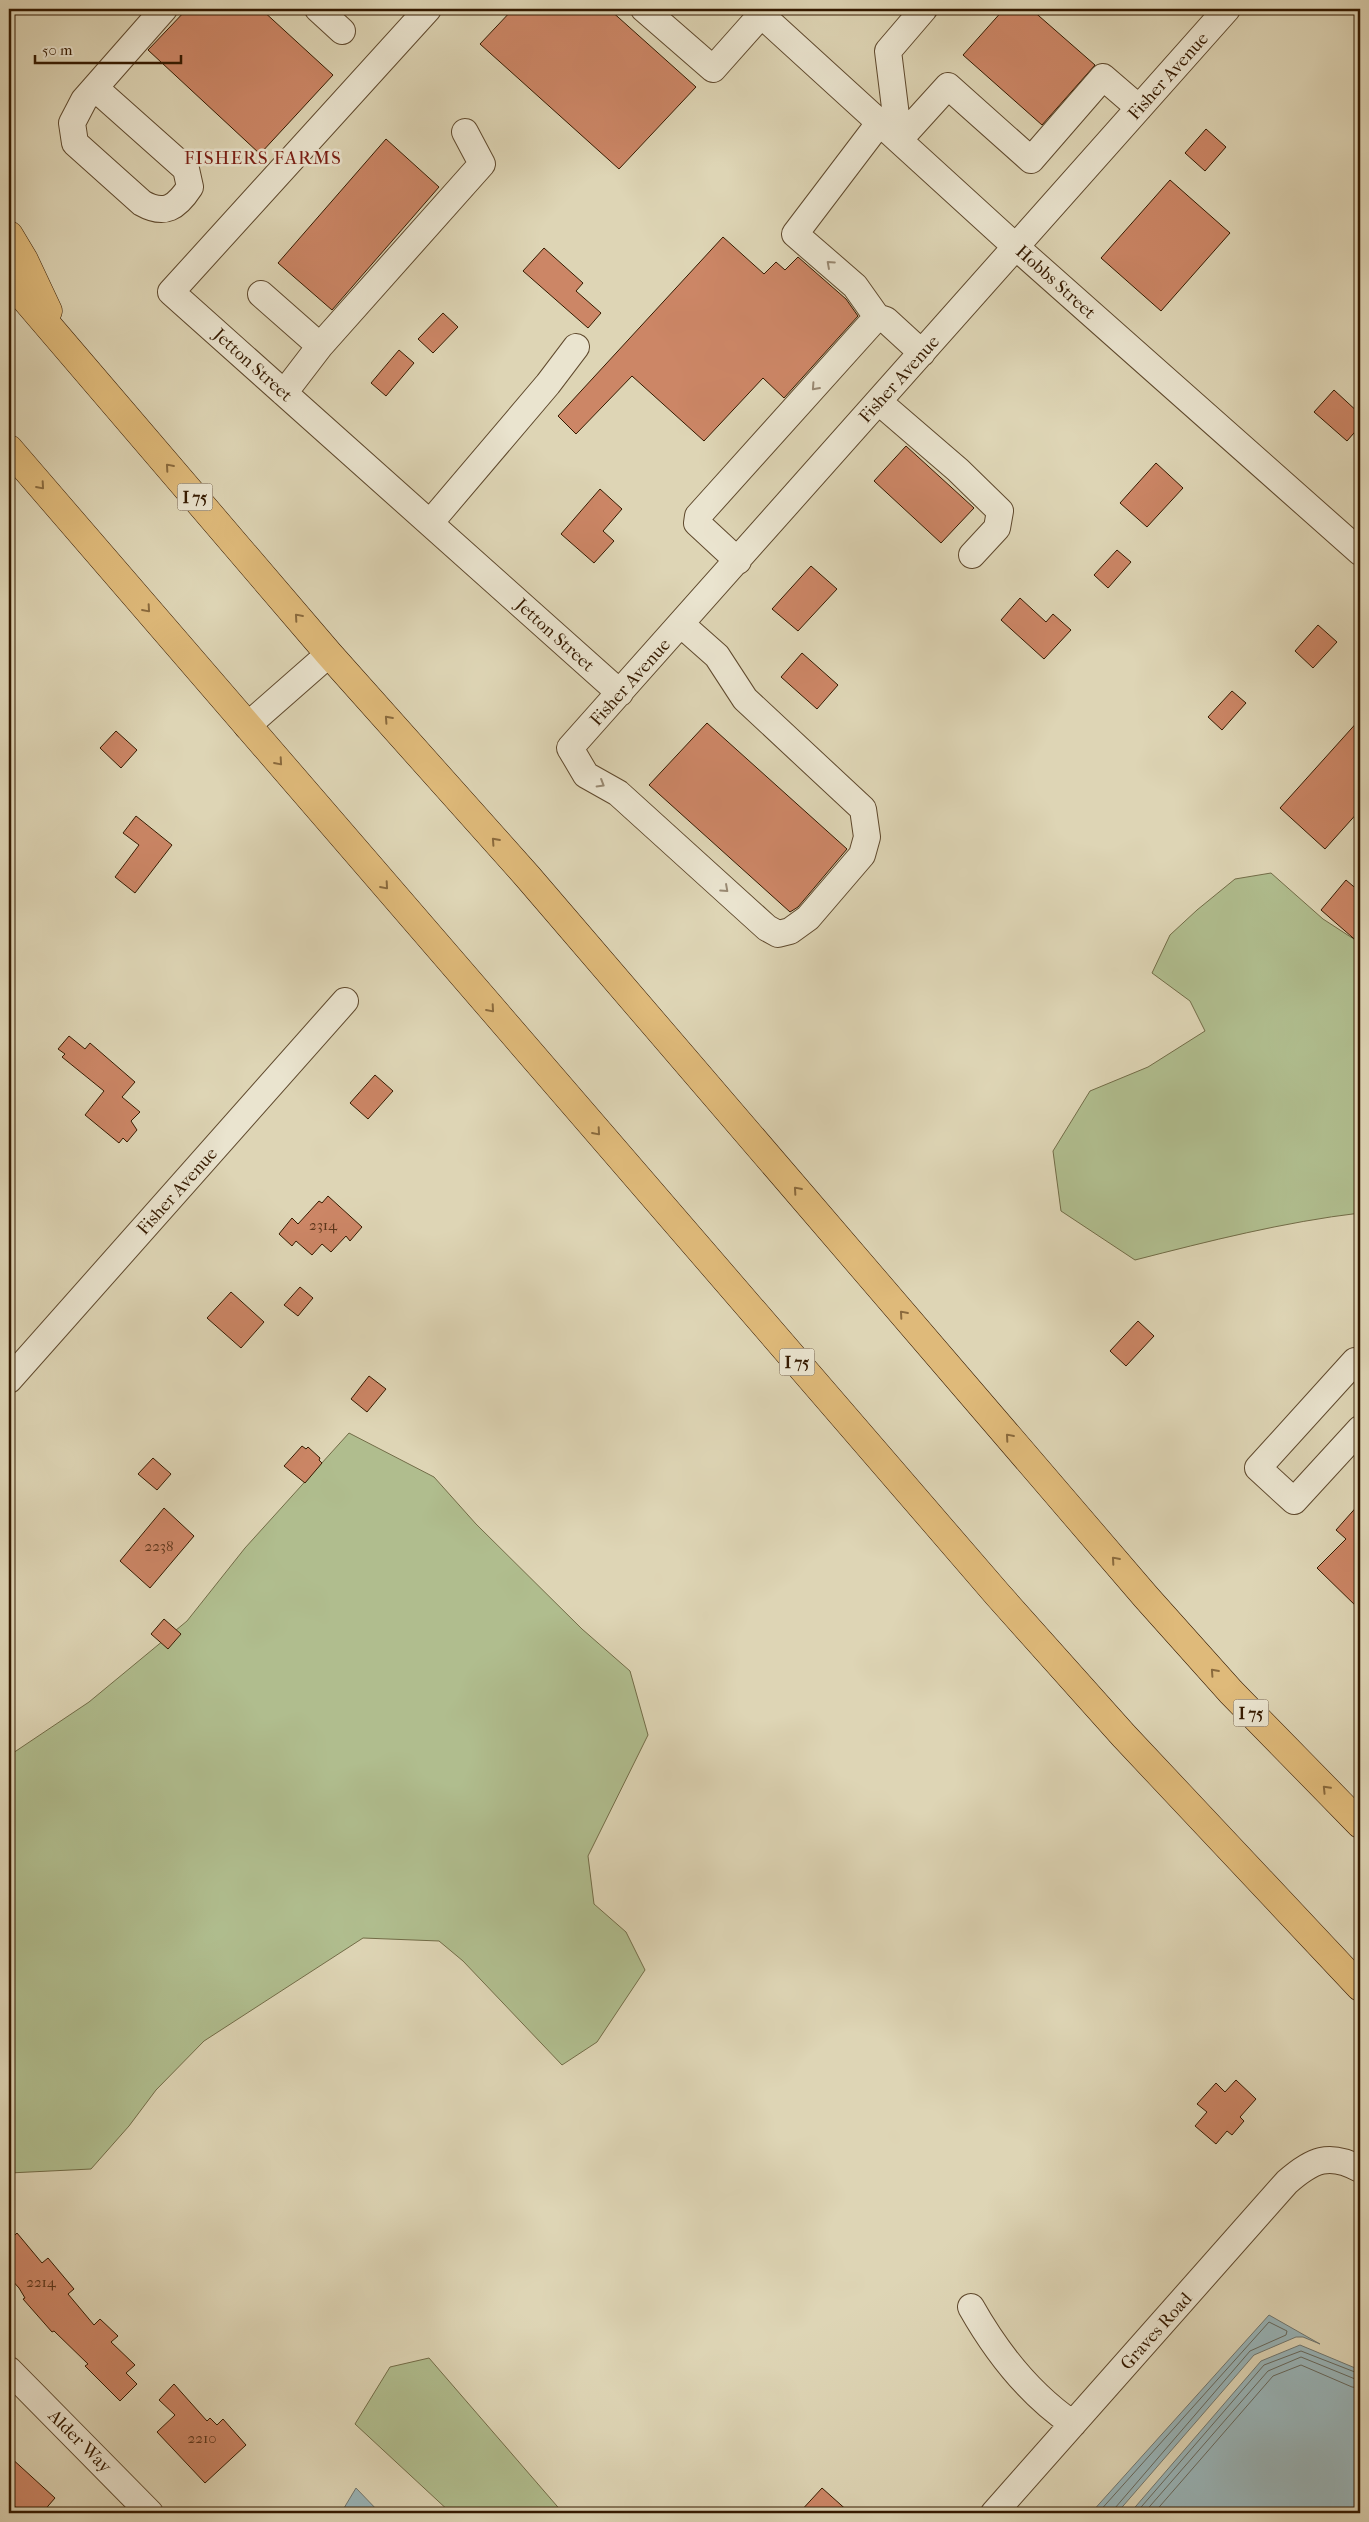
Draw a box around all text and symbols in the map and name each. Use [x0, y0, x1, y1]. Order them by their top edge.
street label: Fisher Avenue [1124, 28, 1213, 124]
scale bar [35, 32, 181, 64]
text: 50 m [42, 41, 73, 59]
district label: FISHERS FARMS [184, 147, 342, 169]
street label: Hobbs Street [1012, 241, 1100, 324]
one-way arrow [826, 261, 835, 270]
street label: Jetton Street [207, 323, 297, 407]
street label: Fisher Avenue [855, 331, 944, 427]
one-way arrow [812, 382, 821, 391]
one-way arrow [166, 463, 175, 472]
one-way arrow [35, 480, 43, 489]
road number: I 75 [178, 484, 212, 511]
street label: Jetton Street [509, 593, 599, 677]
one-way arrow [141, 603, 150, 612]
one-way arrow [294, 613, 303, 622]
street label: Fisher Avenue [586, 634, 675, 730]
one-way arrow [384, 716, 393, 725]
one-way arrow [273, 757, 282, 766]
one-way arrow [596, 777, 605, 787]
one-way arrow [492, 837, 501, 846]
one-way arrow [380, 880, 389, 889]
one-way arrow [719, 884, 728, 893]
one-way arrow [486, 1003, 495, 1012]
one-way arrow [592, 1126, 601, 1135]
street label: Fisher Avenue [133, 1143, 222, 1239]
one-way arrow [794, 1187, 803, 1196]
house number: 2314 [309, 1216, 338, 1234]
one-way arrow [899, 1310, 908, 1319]
road number: I 75 [780, 1348, 814, 1375]
one-way arrow [1006, 1434, 1014, 1443]
house number: 2238 [144, 1537, 174, 1555]
one-way arrow [1112, 1557, 1120, 1566]
one-way arrow [1210, 1669, 1219, 1678]
road number: I 75 [1234, 1700, 1268, 1726]
one-way arrow [1323, 1786, 1332, 1795]
house number: 2214 [26, 2273, 57, 2291]
street label: Graves Road [1116, 2288, 1197, 2374]
street label: Alder Way [43, 2405, 117, 2478]
house number: 2210 [188, 2429, 216, 2447]

